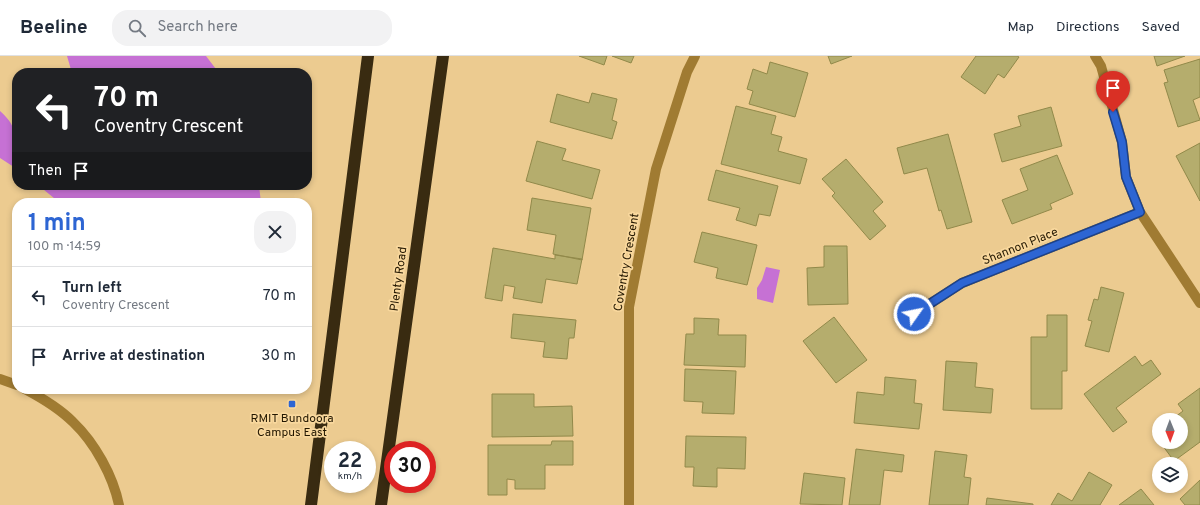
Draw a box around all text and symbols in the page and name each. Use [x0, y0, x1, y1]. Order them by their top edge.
search box [112, 10, 392, 46]
text: Beeline [20, 16, 88, 40]
icon: search [126, 17, 148, 39]
text: Search here [158, 18, 238, 37]
text: Map [1008, 19, 1034, 36]
text: Directions [1056, 19, 1120, 36]
text: Saved [1142, 19, 1180, 36]
pin [1096, 71, 1130, 112]
icon: arrive [1102, 77, 1124, 99]
text: 70 m [94, 81, 159, 117]
icon: left [28, 84, 80, 136]
text: Coventry Crescent [94, 116, 243, 139]
icon: arrive [70, 160, 92, 182]
text: Then [28, 162, 62, 181]
text: 1 min [28, 209, 86, 239]
button: close [254, 211, 296, 253]
street label: Coventry Crescent [610, 212, 643, 313]
street label: Shannon Place [980, 224, 1061, 269]
text: 100 m · 14:59 [28, 239, 101, 255]
street label: Plenty Road [387, 246, 411, 312]
text: Turn left [62, 279, 122, 298]
icon: left [28, 286, 50, 308]
text: 70 m [263, 287, 296, 306]
position arrow [893, 293, 935, 335]
text: Coventry Crescent [62, 298, 170, 314]
icon: arrive [28, 346, 50, 368]
text: Arrive at destination [62, 347, 205, 366]
text: 30 m [261, 347, 296, 366]
marker: RMIT Bundoora Campus East [287, 399, 297, 409]
place label: RMIT Bundoora Campus East [251, 411, 333, 441]
north arrow [1152, 413, 1188, 449]
map controls [1152, 413, 1188, 493]
speed limit sign: 30 [384, 441, 436, 493]
text: 22 [338, 449, 362, 475]
button: layers [1152, 457, 1188, 493]
text: km/h [338, 470, 362, 483]

